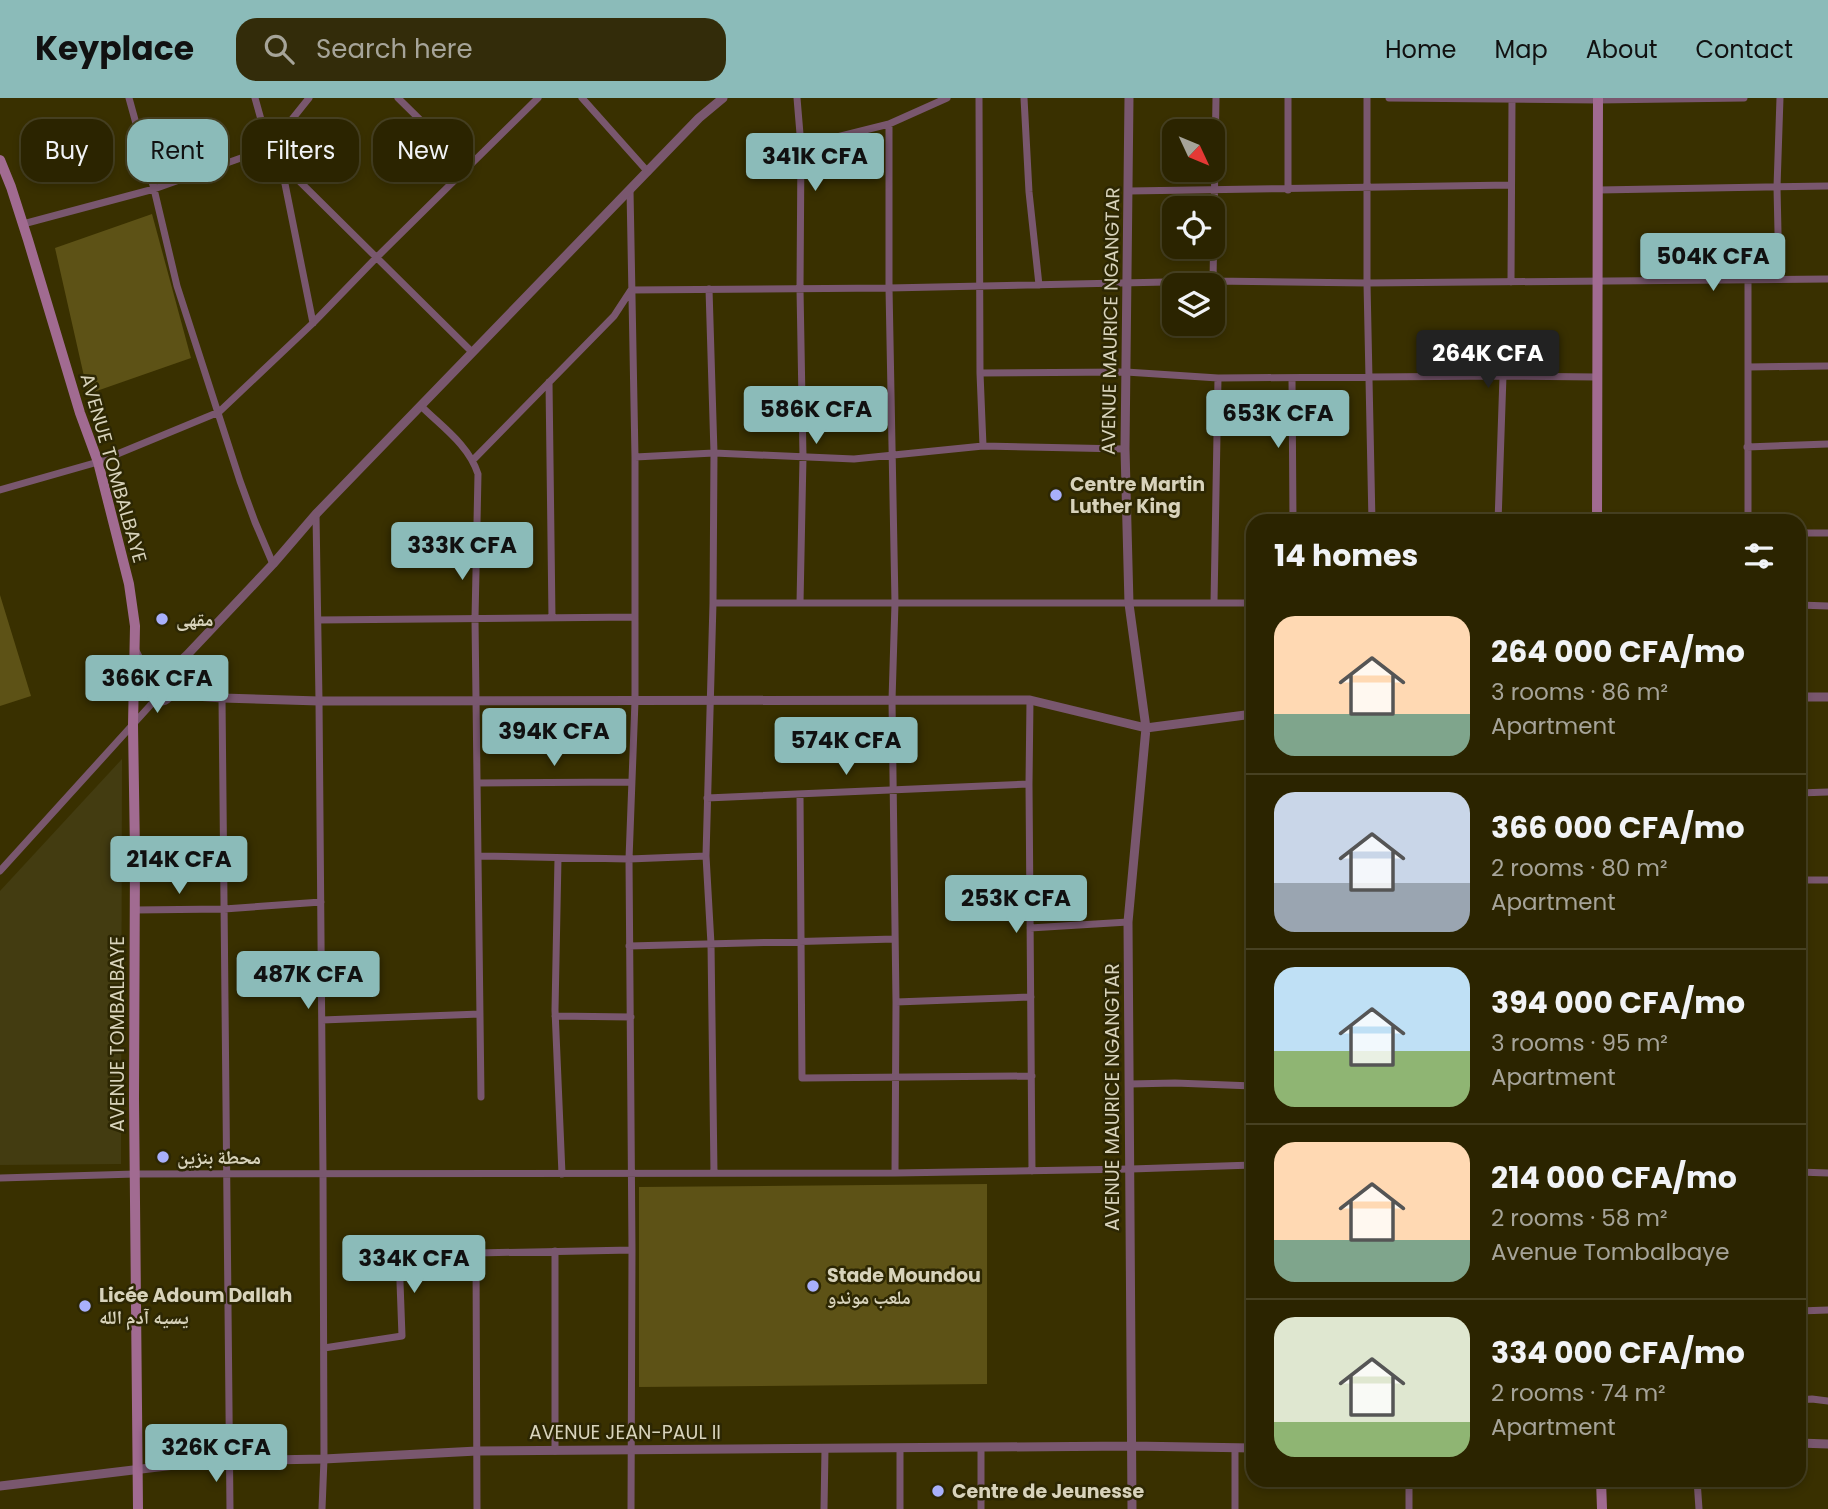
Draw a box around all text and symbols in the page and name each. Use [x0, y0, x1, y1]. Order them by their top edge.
search box [236, 18, 726, 81]
text: Keyplace [35, 25, 194, 72]
icon: search [260, 30, 298, 68]
text: Search here [316, 31, 473, 67]
text: Home [1385, 33, 1457, 66]
text: Map [1495, 33, 1548, 66]
text: About [1586, 33, 1657, 66]
text: Contact [1695, 33, 1793, 66]
chip: Buy [21, 119, 113, 182]
chip: Rent [127, 119, 228, 182]
chip: Filters [242, 119, 359, 182]
chip: New [373, 119, 473, 182]
north arrow [1162, 119, 1225, 182]
map controls [1162, 119, 1225, 336]
pin: 341K CFA [743, 134, 887, 193]
text: 341K CFA [762, 140, 868, 172]
street label: AVENUE MAURICE NGANGTAR [1095, 187, 1126, 455]
button: locate [1162, 196, 1225, 259]
pin: 504K CFA [1641, 234, 1785, 293]
text: 504K CFA [1656, 240, 1770, 272]
button: layers [1162, 273, 1225, 336]
pin: 264K CFA [1416, 330, 1560, 390]
text: 264K CFA [1432, 337, 1544, 369]
street label: AVENUE TOMBALBAYE [74, 370, 154, 566]
pin: 586K CFA [744, 386, 888, 446]
pin: 653K CFA [1206, 390, 1350, 450]
text: 586K CFA [760, 393, 872, 425]
text: 653K CFA [1222, 397, 1334, 429]
place label: Centre Martin Luther King [1070, 471, 1205, 520]
marker: Centre Martin Luther King [1048, 487, 1064, 503]
pin: 333K CFA [390, 522, 534, 582]
text: 333K CFA [407, 529, 517, 561]
text: 14 homes [1274, 534, 1418, 577]
icon: filters [1740, 537, 1778, 575]
place label: مقهى [176, 606, 213, 633]
marker: مقهى [154, 611, 170, 627]
text: 264 000 CFA/mo [1491, 630, 1745, 673]
icon: home [1330, 644, 1414, 728]
pin: 366K CFA [85, 656, 229, 715]
text: 366K CFA [101, 662, 213, 694]
text: 3 rooms · 86 m² [1491, 676, 1668, 708]
pin: 394K CFA [482, 708, 626, 768]
text: Apartment [1491, 710, 1616, 742]
text: 394K CFA [498, 715, 610, 747]
pin: 574K CFA [774, 718, 918, 777]
text: 574K CFA [791, 724, 901, 756]
text: 366 000 CFA/mo [1491, 806, 1745, 849]
icon: home [1330, 820, 1414, 904]
pin: 214K CFA [107, 836, 251, 896]
text: 214K CFA [126, 843, 232, 875]
text: 2 rooms · 80 m² [1491, 852, 1668, 884]
pin: 253K CFA [944, 876, 1088, 935]
text: 253K CFA [961, 882, 1071, 914]
text: Apartment [1491, 886, 1616, 918]
street label: AVENUE TOMBALBAYE [104, 936, 131, 1132]
pin: 487K CFA [236, 951, 380, 1011]
text: 487K CFA [253, 958, 363, 990]
street label: AVENUE MAURICE NGANGTAR [1099, 963, 1126, 1231]
text: 394 000 CFA/mo [1491, 981, 1745, 1024]
icon: home [1330, 995, 1414, 1079]
text: 3 rooms · 95 m² [1491, 1027, 1668, 1059]
text: Apartment [1491, 1061, 1616, 1093]
place label: محطة بنزين [177, 1144, 261, 1171]
marker: محطة بنزين [155, 1149, 171, 1165]
text: 214 000 CFA/mo [1491, 1156, 1737, 1199]
icon: home [1330, 1170, 1414, 1254]
text: 2 rooms · 58 m² [1491, 1202, 1668, 1234]
pin: 334K CFA [342, 1236, 486, 1295]
text: Avenue Tombalbaye [1491, 1236, 1729, 1268]
text: 334K CFA [358, 1242, 470, 1274]
place label: Stade Moundou ملعب موندو [827, 1262, 981, 1311]
marker: Stade Moundou ملعب موندو [805, 1278, 821, 1294]
place label: Licée Adoum Dallah يسيه آدم الله [99, 1282, 292, 1331]
marker: Licée Adoum Dallah يسيه آدم الله [77, 1298, 93, 1314]
text: 334 000 CFA/mo [1491, 1331, 1745, 1374]
icon: home [1330, 1345, 1414, 1429]
text: 2 rooms · 74 m² [1491, 1377, 1666, 1409]
text: Apartment [1491, 1411, 1616, 1443]
street label: AVENUE JEAN-PAUL II [529, 1419, 721, 1446]
pin: 326K CFA [144, 1424, 288, 1484]
text: 326K CFA [161, 1431, 271, 1463]
place label: Centre de Jeunesse [952, 1478, 1144, 1505]
marker: Centre de Jeunesse [930, 1483, 946, 1499]

